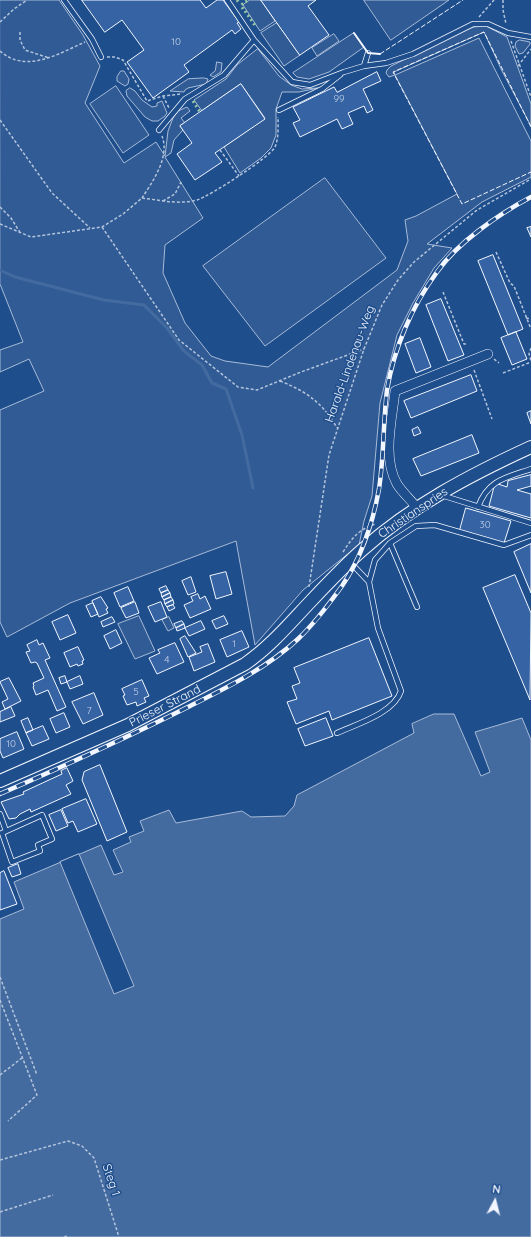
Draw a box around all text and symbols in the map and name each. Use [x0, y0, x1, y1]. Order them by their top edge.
house number: 10 [171, 36, 181, 48]
house number: 99 [333, 93, 345, 105]
street label: Harald-Lindenau-Weg [322, 304, 378, 424]
street label: Christianspries [375, 484, 451, 542]
house number: 30 [479, 519, 491, 531]
house number: 1 [232, 638, 236, 650]
house number: 4 [164, 654, 170, 666]
street label: Prieser Strand [127, 682, 203, 730]
house number: 5 [133, 686, 139, 698]
house number: 7 [86, 705, 92, 717]
house number: 10 [6, 738, 16, 750]
street label: Steg 1 [99, 1162, 123, 1198]
north arrow [475, 1181, 515, 1221]
text: N [492, 1182, 501, 1197]

